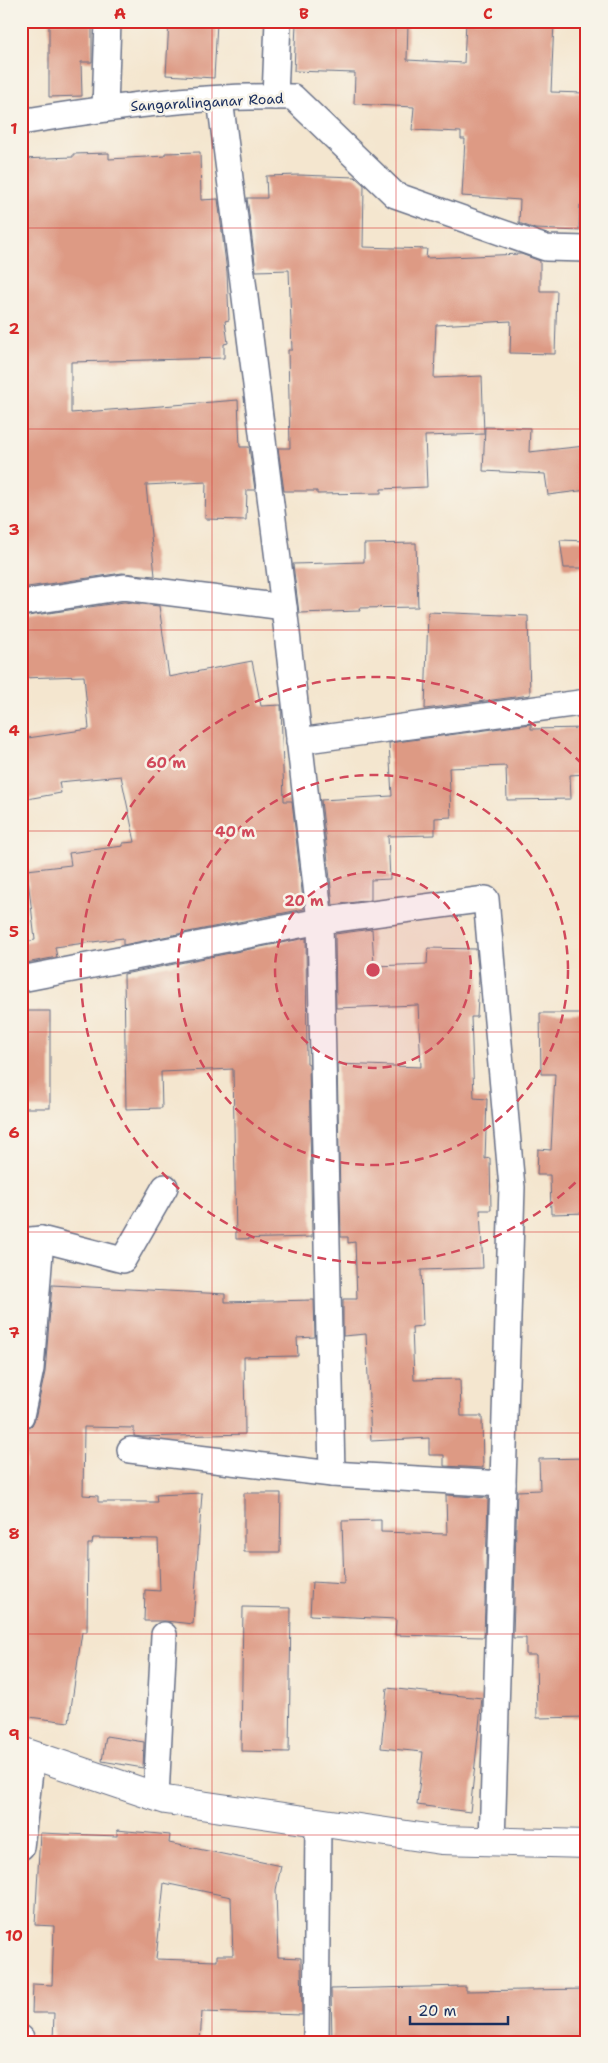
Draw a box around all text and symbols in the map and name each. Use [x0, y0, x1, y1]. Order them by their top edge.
text: A [114, 3, 126, 24]
text: B [299, 3, 309, 24]
text: C [483, 3, 493, 24]
street label: Sangaralinganar Road [130, 89, 284, 115]
text: 1 [10, 118, 18, 139]
text: 2 [8, 318, 20, 339]
text: 3 [8, 519, 20, 540]
text: 4 [8, 720, 20, 741]
text: 60 m [146, 753, 186, 773]
text: 40 m [215, 822, 255, 842]
text: 20 m [284, 891, 324, 911]
text: 5 [9, 921, 19, 942]
centre of rings [364, 961, 382, 979]
text: 6 [8, 1122, 20, 1143]
text: 7 [8, 1322, 20, 1343]
text: 8 [8, 1523, 20, 1544]
text: 9 [8, 1724, 20, 1745]
text: 10 [5, 1925, 23, 1946]
scale bar [410, 1993, 508, 2025]
text: 20 m [418, 2001, 457, 2021]

